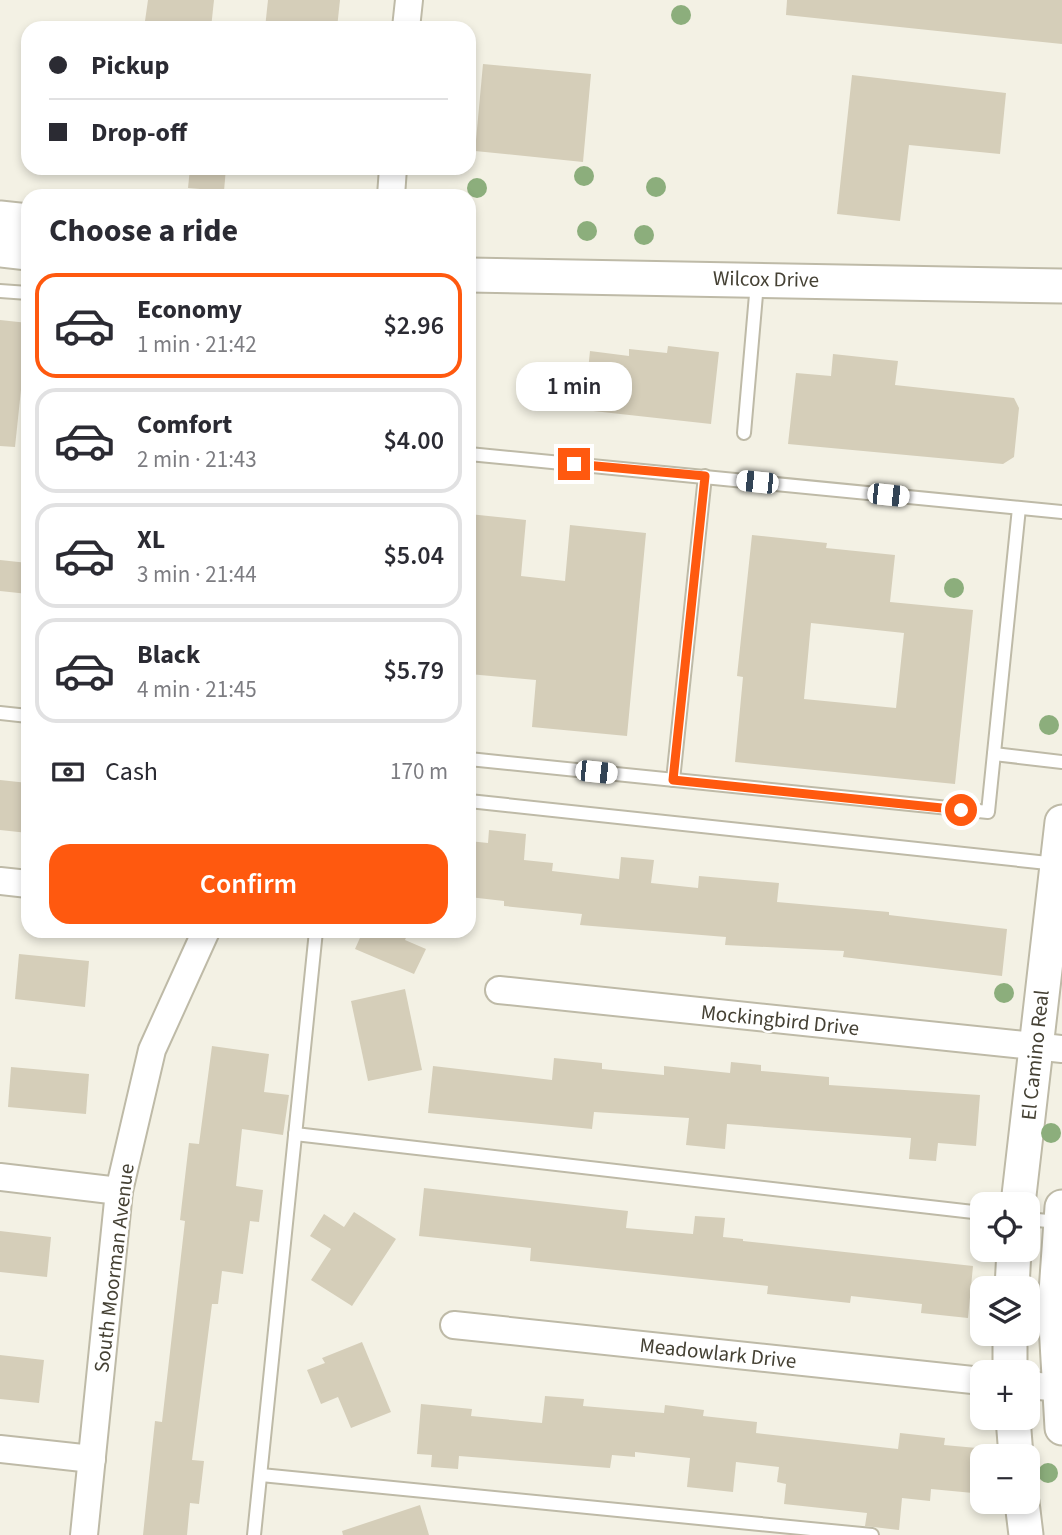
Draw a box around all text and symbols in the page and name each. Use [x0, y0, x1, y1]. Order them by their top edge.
text: Pickup [91, 47, 169, 84]
text: Drop-off [91, 114, 187, 151]
text: Choose a ride [49, 208, 238, 254]
street label: Wilcox Drive [713, 263, 819, 295]
text: Economy [137, 291, 242, 328]
icon: car [53, 294, 116, 357]
text: $2.96 [383, 307, 444, 344]
text: 1 min · 21:42 [137, 328, 257, 361]
callout: 1 min [516, 363, 632, 412]
text: 1 min [547, 370, 601, 403]
text: Comfort [137, 406, 232, 443]
icon: car [53, 409, 116, 472]
text: $4.00 [383, 422, 444, 459]
text: 2 min · 21:43 [137, 443, 257, 476]
route end [558, 448, 590, 480]
car [736, 469, 779, 495]
car [867, 482, 910, 508]
text: XL [137, 521, 165, 558]
icon: car [53, 524, 116, 587]
text: $5.04 [383, 537, 444, 574]
text: 3 min · 21:44 [137, 558, 257, 591]
text: Black [137, 636, 200, 673]
icon: car [53, 639, 116, 702]
text: $5.79 [383, 652, 444, 689]
text: 4 min · 21:45 [137, 673, 257, 706]
icon: cash [49, 753, 87, 791]
text: Cash [105, 753, 158, 790]
text: 170 m [390, 755, 448, 788]
car [575, 759, 618, 785]
route start [945, 794, 977, 826]
button: Confirm [49, 844, 448, 924]
street label: El Camino Real [1013, 988, 1057, 1122]
street label: Mockingbird Drive [699, 997, 861, 1043]
street label: South Moorman Avenue [86, 1162, 142, 1374]
map controls [970, 1192, 1040, 1514]
button: locate [970, 1192, 1040, 1262]
button: layers [970, 1276, 1040, 1346]
street label: Meadowlark Drive [638, 1330, 798, 1376]
button: + [970, 1360, 1040, 1430]
button: − [970, 1444, 1040, 1514]

